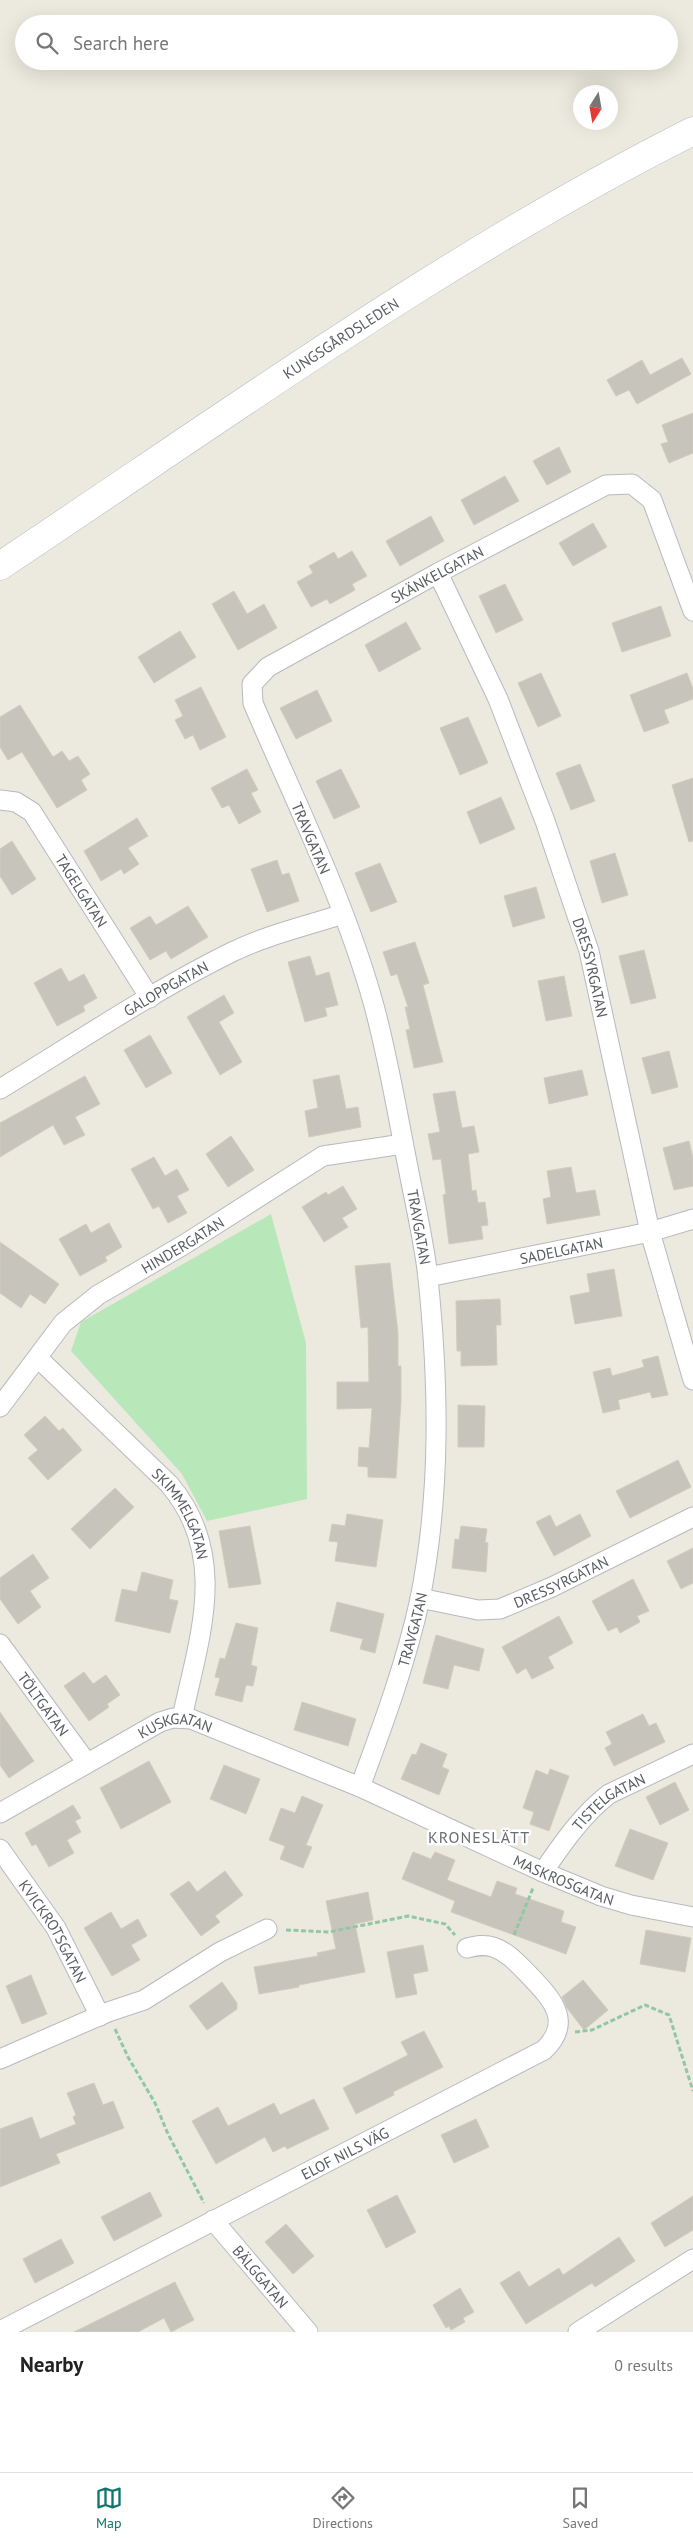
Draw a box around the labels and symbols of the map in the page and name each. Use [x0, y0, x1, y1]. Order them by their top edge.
north arrow [573, 85, 618, 130]
street label: KUNGSGÅRDSLEDEN [279, 293, 402, 383]
street label: SKÄNKELGATAN [387, 541, 487, 607]
street label: TRAVGATAN [287, 799, 335, 877]
street label: TAGELGATAN [52, 850, 112, 931]
street label: DRESSYRGATAN [569, 915, 613, 1019]
street label: GALOPPGATAN [120, 956, 211, 1020]
street label: TRAVGATAN [403, 1188, 435, 1266]
street label: HINDERGATAN [137, 1212, 227, 1277]
street label: SADELGATAN [518, 1232, 605, 1268]
street label: SKIMMELGATAN [148, 1464, 213, 1561]
street label: DRESSYRGATAN [511, 1551, 611, 1612]
street label: TRAVGATAN [393, 1591, 431, 1669]
street label: TÖLTGATAN [14, 1668, 73, 1739]
street label: KUSKGATAN [134, 1708, 215, 1742]
street label: TISTELGATAN [568, 1769, 648, 1834]
district label: KRONESLÄTT [428, 1827, 530, 1847]
street label: MASKROSGATAN [511, 1850, 616, 1909]
street label: KVICKROTSGATAN [15, 1876, 91, 1986]
street label: ELOF NILS VÄG [298, 2122, 392, 2183]
street label: BÄLGGATAN [229, 2241, 293, 2312]

